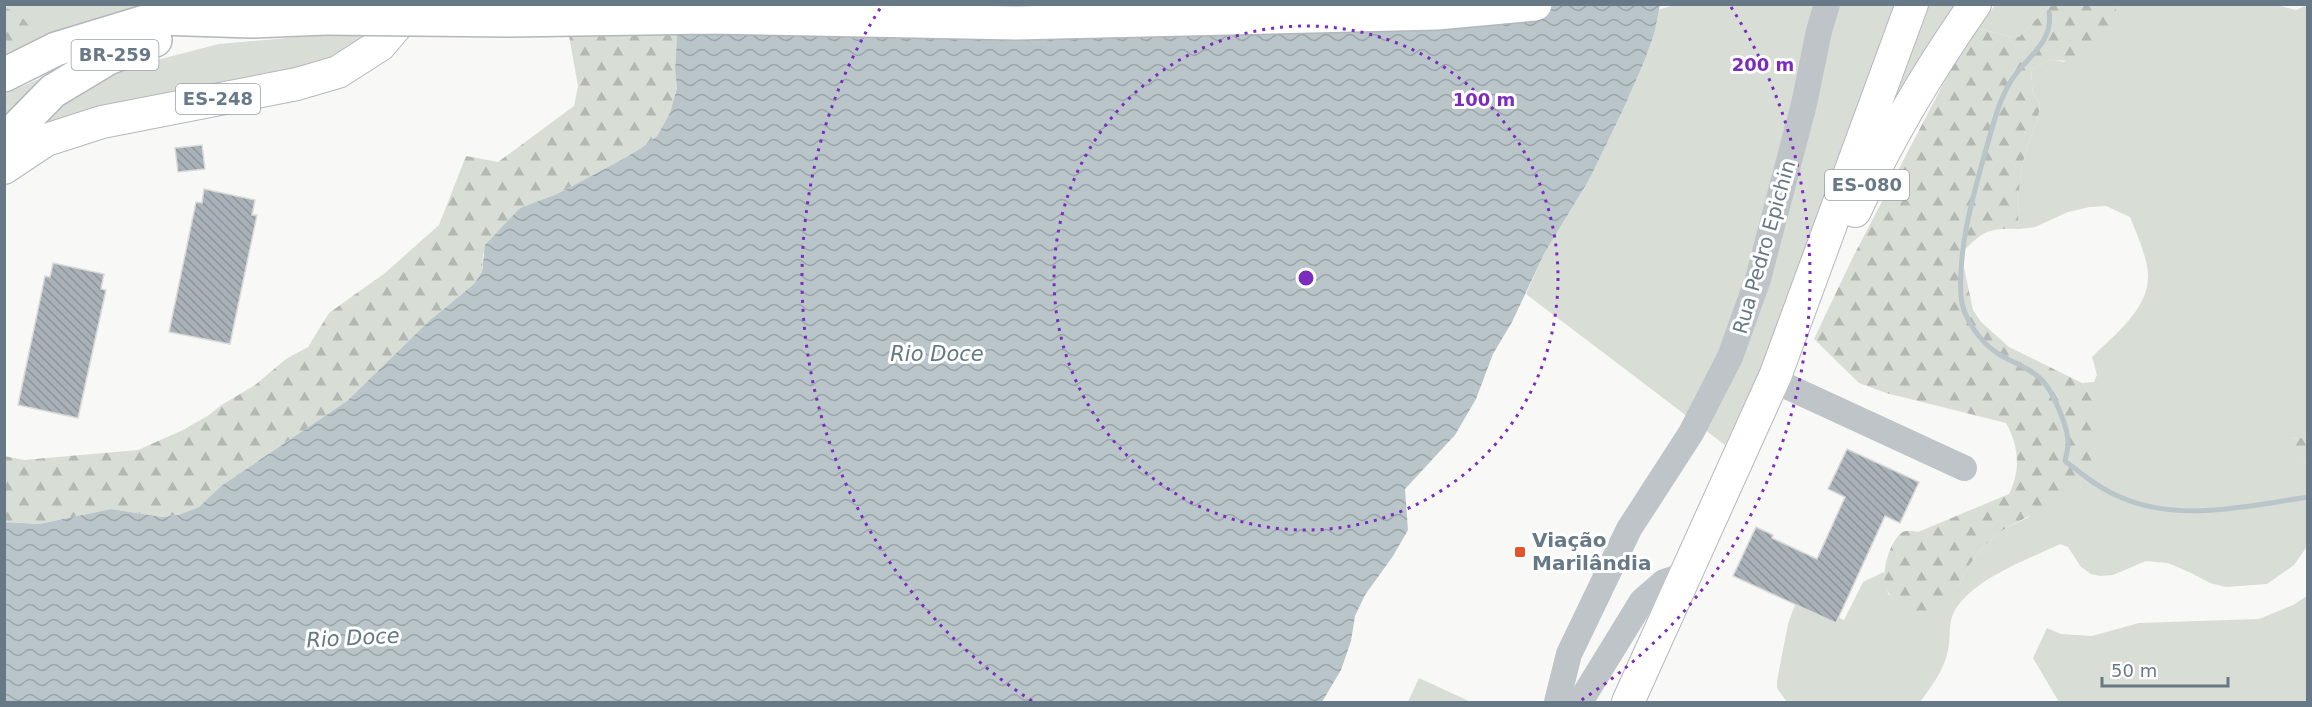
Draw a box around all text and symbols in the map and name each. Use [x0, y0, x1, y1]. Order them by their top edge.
road number: BR-259 [72, 40, 158, 70]
text: 200 m [1732, 54, 1794, 75]
road number: ES-248 [176, 84, 260, 114]
text: 100 m [1453, 89, 1515, 110]
street label: Rua Pedro Epichin [1728, 157, 1800, 337]
road number: ES-080 [1825, 170, 1909, 200]
centre of rings [1296, 268, 1316, 288]
water label: Rio Doce [890, 342, 984, 366]
place label: Viação Marilândia [1532, 528, 1651, 575]
marker: Viação Marilândia [1513, 545, 1527, 559]
water label: Rio Doce [306, 624, 400, 652]
scale bar [2102, 650, 2228, 688]
text: 50 m [2111, 660, 2157, 681]

